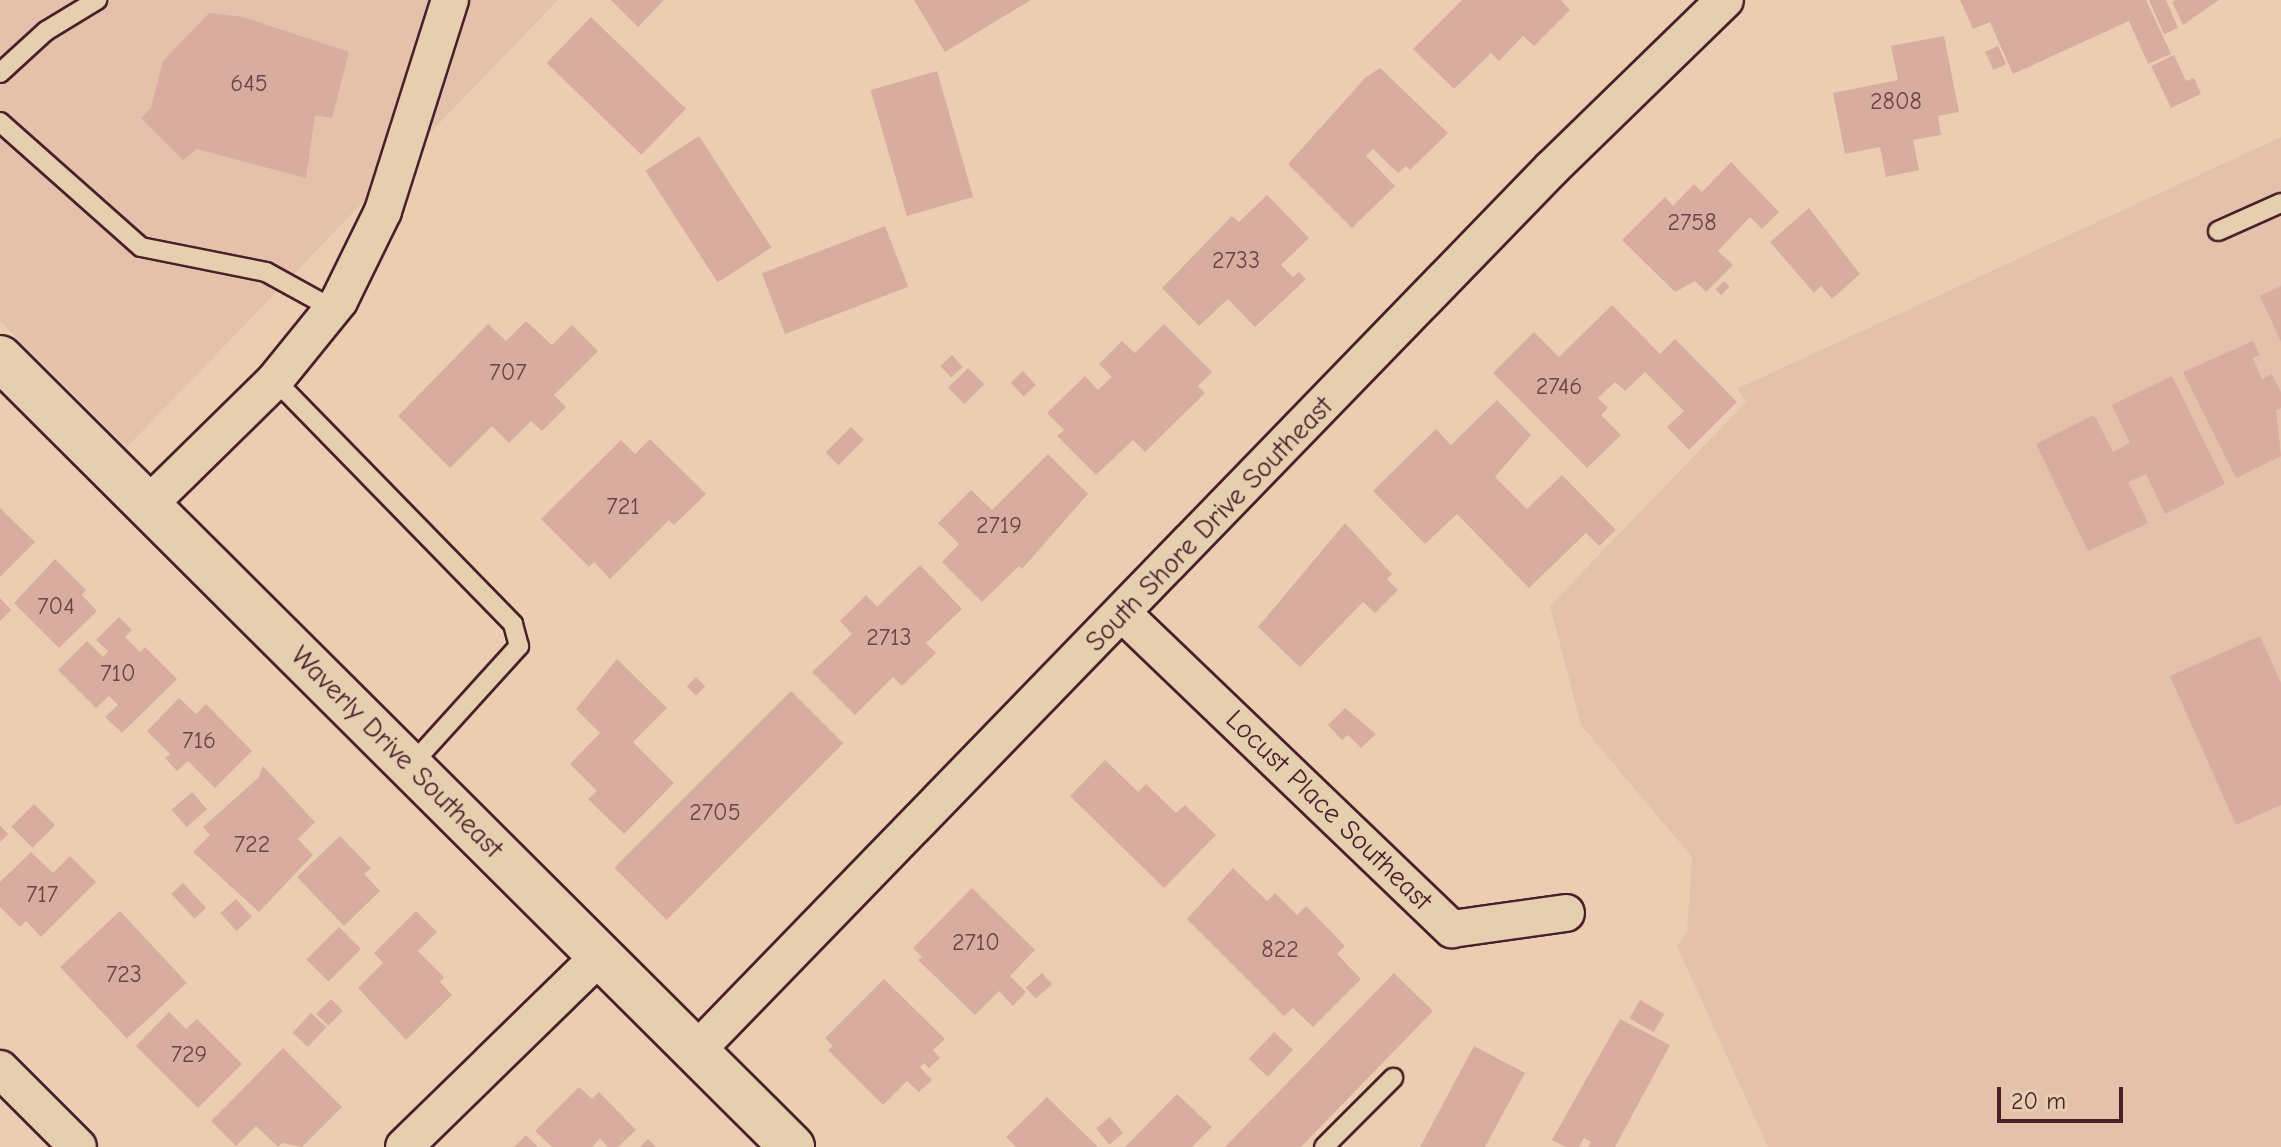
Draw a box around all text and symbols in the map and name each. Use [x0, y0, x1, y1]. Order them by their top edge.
house number: 645 [230, 70, 268, 98]
house number: 2808 [1870, 88, 1922, 116]
house number: 2758 [1667, 209, 1717, 237]
house number: 2733 [1212, 247, 1260, 275]
house number: 707 [489, 359, 527, 387]
house number: 2746 [1536, 373, 1582, 401]
street label: South Shore Drive Southeast [1078, 389, 1340, 659]
house number: 721 [606, 493, 640, 521]
house number: 2719 [976, 512, 1022, 540]
house number: 704 [37, 593, 75, 621]
house number: 2713 [866, 624, 912, 652]
street label: Waverly Drive Southeast [284, 639, 510, 865]
house number: 710 [100, 660, 136, 688]
street label: Locust Place Southeast [1219, 703, 1439, 917]
house number: 716 [182, 727, 216, 755]
house number: 2705 [689, 799, 741, 827]
house number: 722 [234, 831, 270, 859]
house number: 717 [26, 881, 58, 909]
house number: 2710 [952, 929, 1000, 957]
house number: 822 [1261, 936, 1299, 964]
house number: 723 [106, 961, 142, 989]
house number: 729 [171, 1041, 207, 1069]
scale bar [2001, 1071, 2127, 1121]
text: 20 m [2011, 1087, 2066, 1115]

